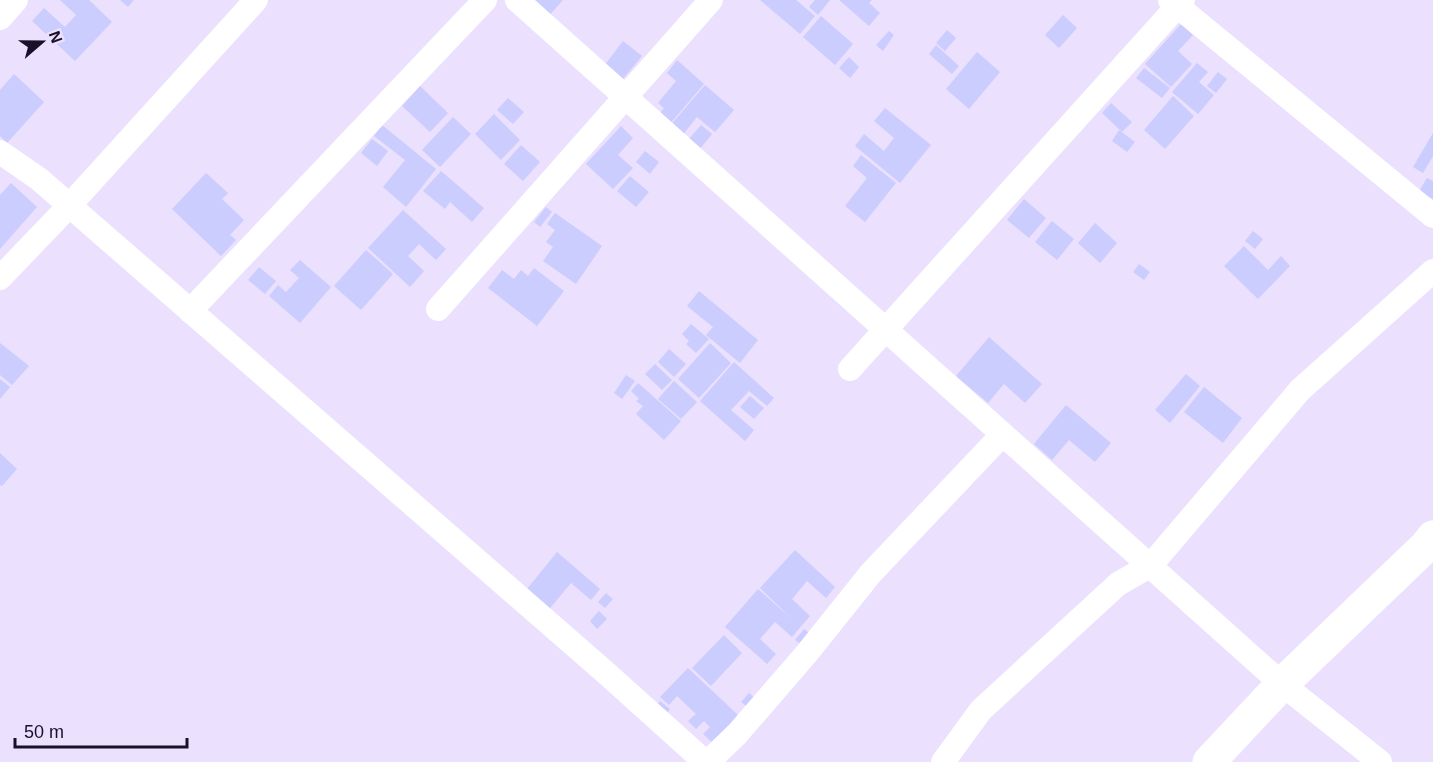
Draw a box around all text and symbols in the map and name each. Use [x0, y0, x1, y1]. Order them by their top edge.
north arrow [12, 12, 72, 72]
text: N [46, 29, 66, 45]
scale bar [15, 711, 188, 749]
text: 50 m [24, 722, 64, 742]

